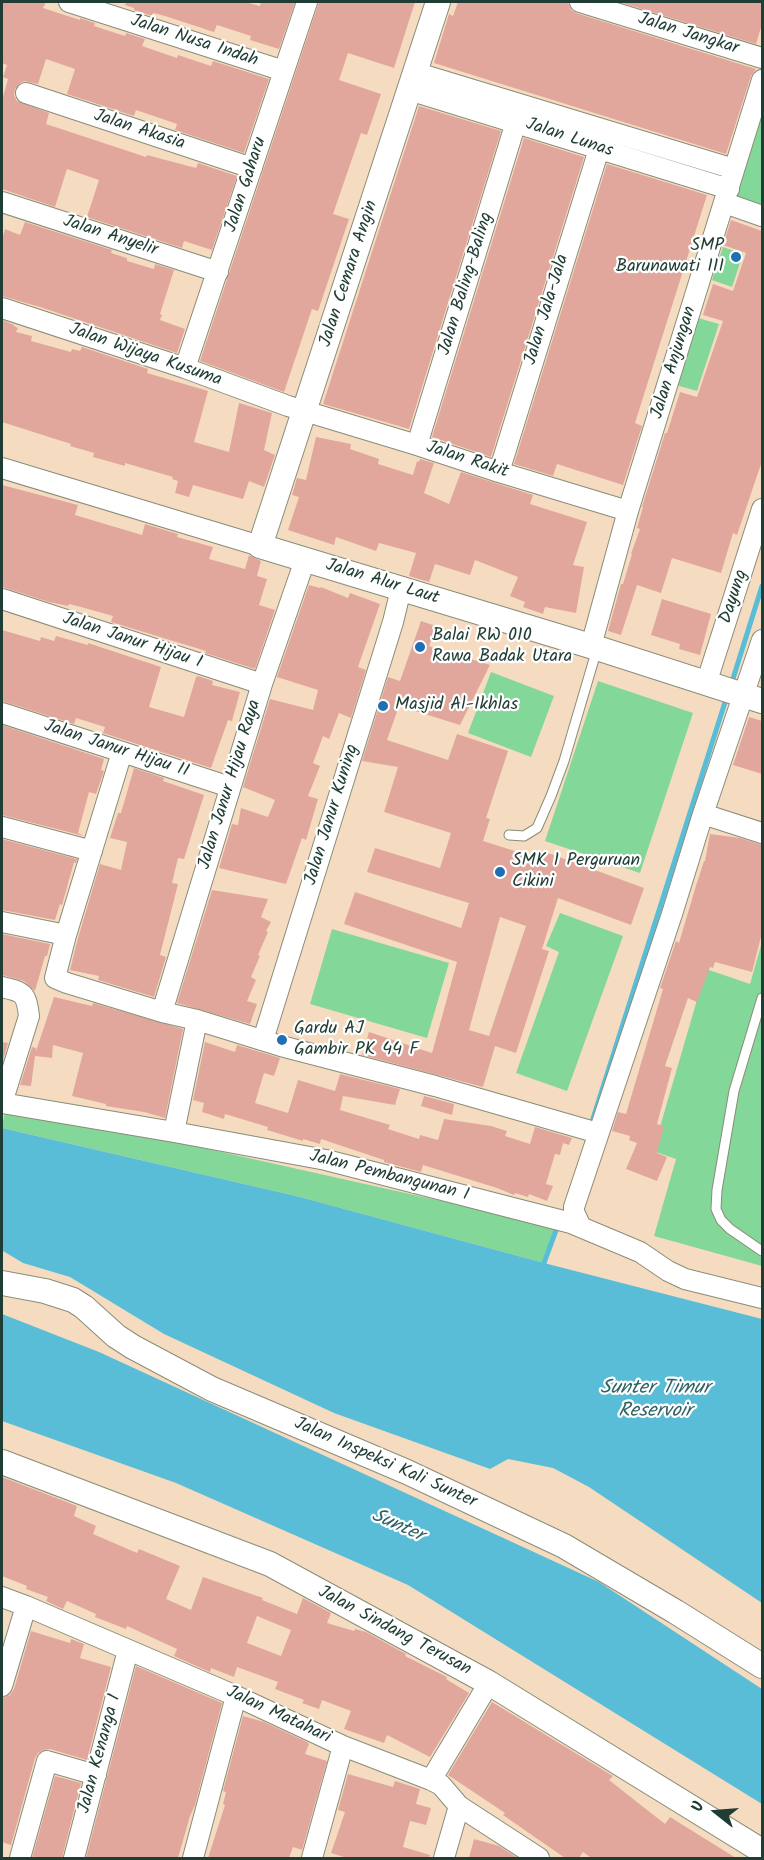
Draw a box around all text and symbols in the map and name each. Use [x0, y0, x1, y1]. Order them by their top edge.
street label: Jalan Jangkar [635, 9, 741, 61]
street label: Jalan Nusa Indah [127, 11, 261, 73]
street label: Jalan Akasia [91, 106, 187, 156]
street label: Jalan Lunas [523, 115, 615, 163]
street label: Jalan Gaharu [221, 135, 273, 235]
street label: Jalan Cemara Angin [316, 198, 384, 350]
street label: Jalan Baling-Baling [435, 210, 499, 358]
street label: Jalan Anyelir [60, 212, 160, 262]
place label: SMP Barunawati III [616, 236, 724, 278]
marker: SMP Barunawati III [729, 250, 743, 264]
street label: Jalan Jala-Jala [521, 252, 575, 368]
street label: Jalan Anjungan [648, 304, 702, 422]
street label: Jalan Wijaya Kusuma [66, 320, 224, 392]
street label: Jalan Rakit [423, 438, 511, 484]
street label: Jalan Alur Laut [323, 555, 441, 611]
street label: Dayung [716, 567, 754, 627]
street label: Jalan Janur Hijau I [59, 609, 205, 675]
place label: Balai RW 010 Rawa Badak Utara [432, 626, 572, 668]
marker: Balai RW 010 Rawa Badak Utara [413, 640, 427, 654]
place label: Masjid Al-Ikhlas [395, 695, 518, 717]
street label: Jalan Janur Hijau Raya [195, 698, 267, 872]
marker: Masjid Al-Ikhlas [376, 699, 390, 713]
street label: Jalan Janur Hijau II [41, 716, 191, 784]
street label: Jalan Janur Kuning [301, 742, 365, 888]
place label: SMK 1 Perguruan Cikini [512, 851, 640, 894]
marker: SMK 1 Perguruan Cikini [493, 865, 507, 879]
place label: Gardu AJ Gambir PK 44 F [294, 1019, 419, 1062]
marker: Gardu AJ Gambir PK 44 F [275, 1033, 289, 1047]
street label: Jalan Pembangunan I [307, 1147, 471, 1207]
water label: Sunter Timur Reservoir [600, 1378, 710, 1425]
street label: Jalan Inspeksi Kali Sunter [290, 1414, 480, 1514]
water label: Sunter [367, 1505, 427, 1549]
street label: Jalan Sindang Terusan [314, 1582, 474, 1682]
street label: Jalan Matahari [222, 1682, 334, 1750]
street label: Jalan Kenanga I [75, 1692, 127, 1816]
north arrow [686, 1782, 746, 1842]
text: U [685, 1798, 712, 1815]

